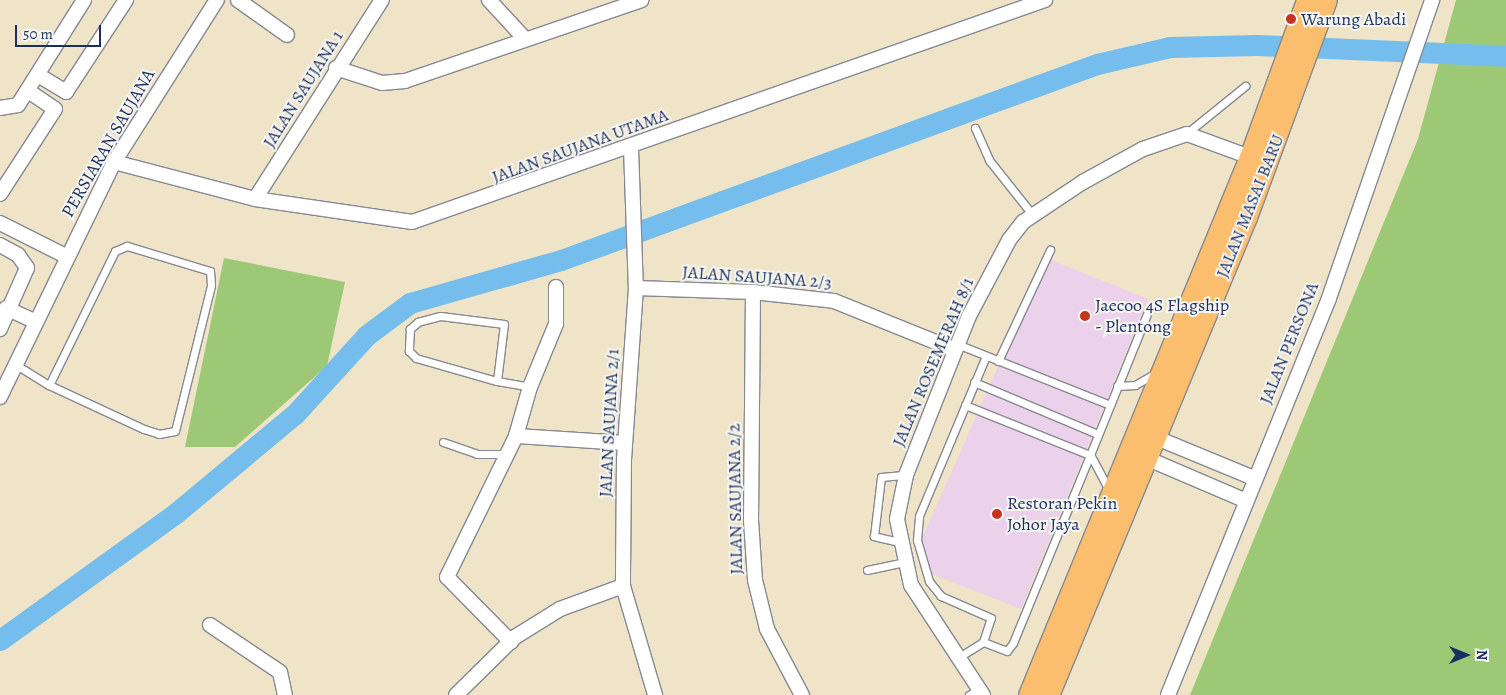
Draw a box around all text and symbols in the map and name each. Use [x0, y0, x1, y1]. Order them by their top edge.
place label: Warung Abadi [1301, 8, 1406, 30]
marker: Warung Abadi [1285, 13, 1297, 25]
scale bar [18, 15, 104, 47]
text: 50 m [23, 24, 53, 44]
street label: JALAN SAUJANA 1 [258, 26, 348, 152]
street label: PERSIARAN SAUJANA [57, 65, 159, 221]
street label: JALAN SAUJANA UTAMA [489, 104, 671, 188]
street label: JALAN MASAI BARU [1211, 131, 1289, 281]
street label: JALAN SAUJANA 2/3 [681, 261, 833, 293]
street label: JALAN ROSEMERAH 8/1 [888, 274, 978, 450]
street label: JALAN PERSONA [1255, 279, 1323, 407]
place label: Jaecoo 4S Flagship - Plentong [1095, 295, 1229, 338]
marker: Jaecoo 4S Flagship - Plentong [1079, 310, 1091, 322]
street label: JALAN SAUJANA 2/1 [594, 348, 624, 498]
street label: JALAN SAUJANA 2/2 [723, 423, 747, 575]
place label: Restoran Pekin Johor Jaya [1007, 493, 1117, 536]
marker: Restoran Pekin Johor Jaya [991, 508, 1003, 520]
north arrow [1441, 630, 1491, 680]
text: N [1472, 650, 1491, 660]

